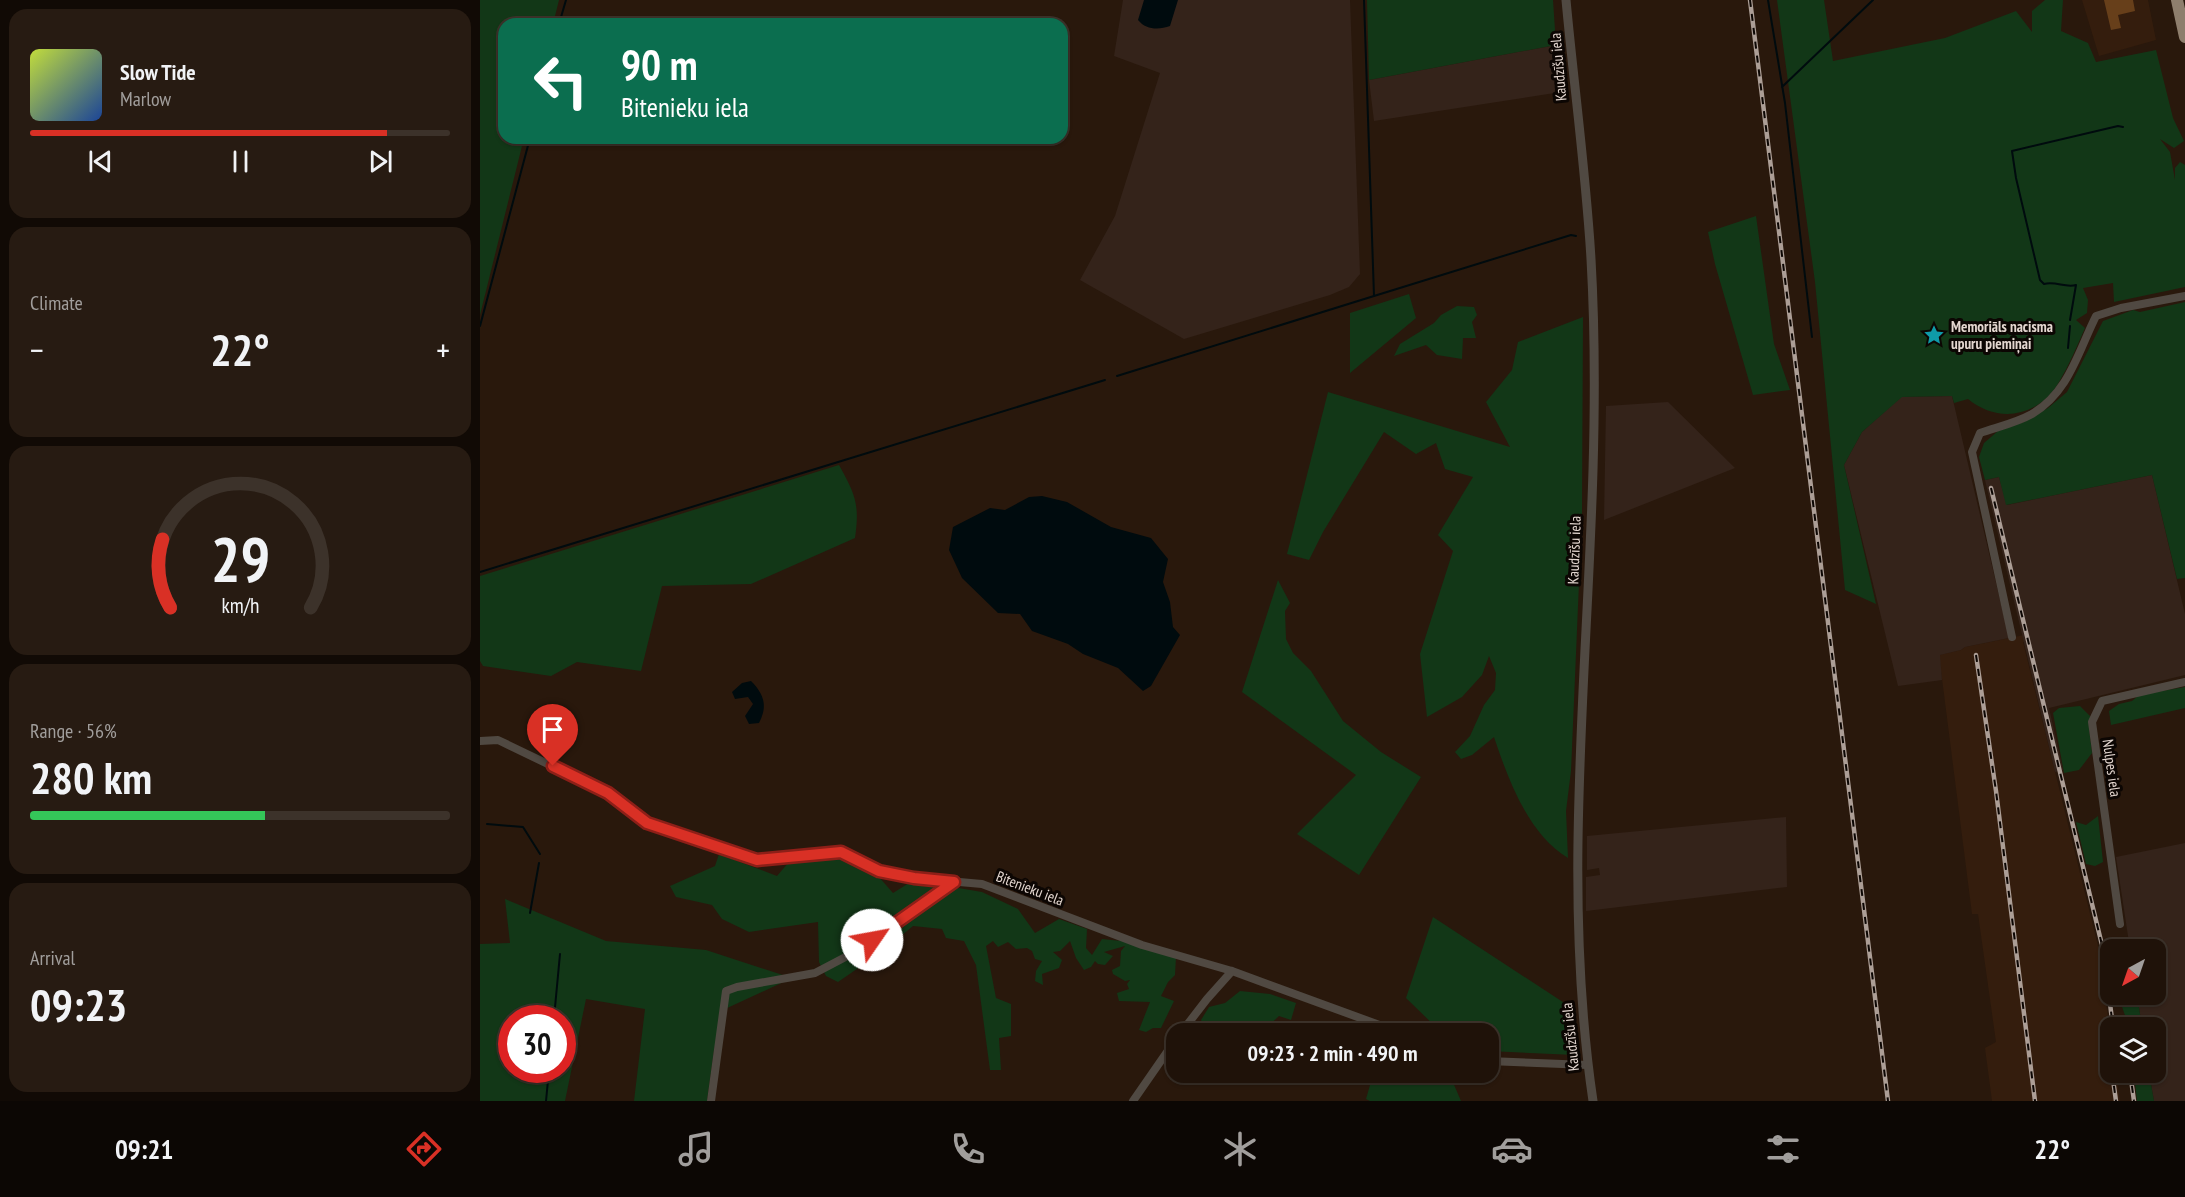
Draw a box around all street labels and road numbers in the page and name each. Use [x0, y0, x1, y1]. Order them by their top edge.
street label: Kaudzīšu iela [1546, 32, 1570, 102]
street label: Kaudzīšu iela [1563, 515, 1585, 585]
street label: Nulpes iela [2099, 738, 2125, 798]
street label: Bitenieku iela [993, 866, 1067, 910]
street label: Kaudzīšu iela [1557, 1002, 1583, 1072]

